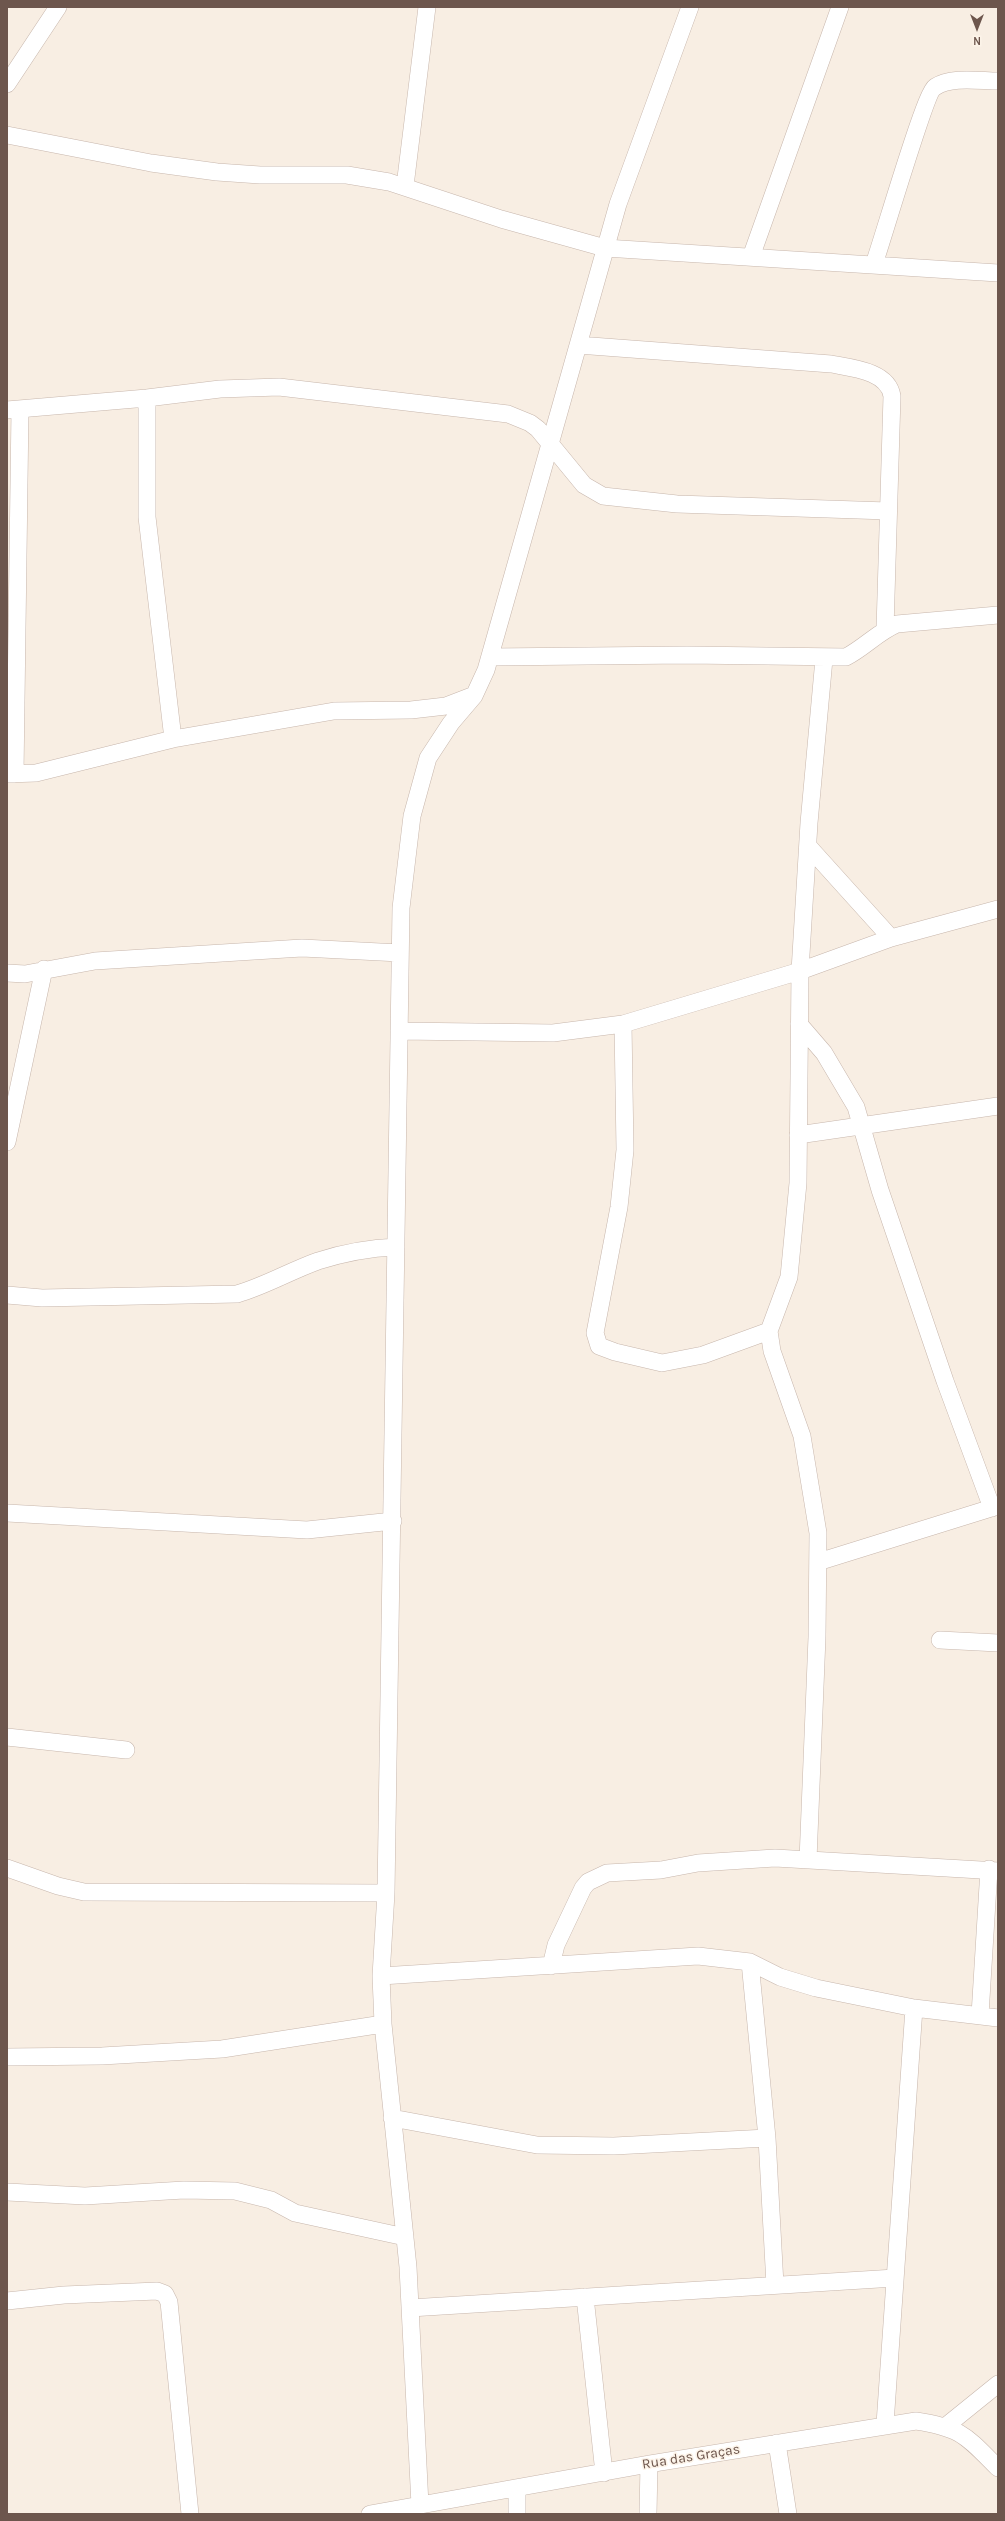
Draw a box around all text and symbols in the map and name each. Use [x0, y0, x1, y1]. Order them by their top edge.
north arrow [957, 8, 997, 48]
text: N [973, 34, 981, 47]
street label: Rua das Graças [641, 2441, 741, 2473]

